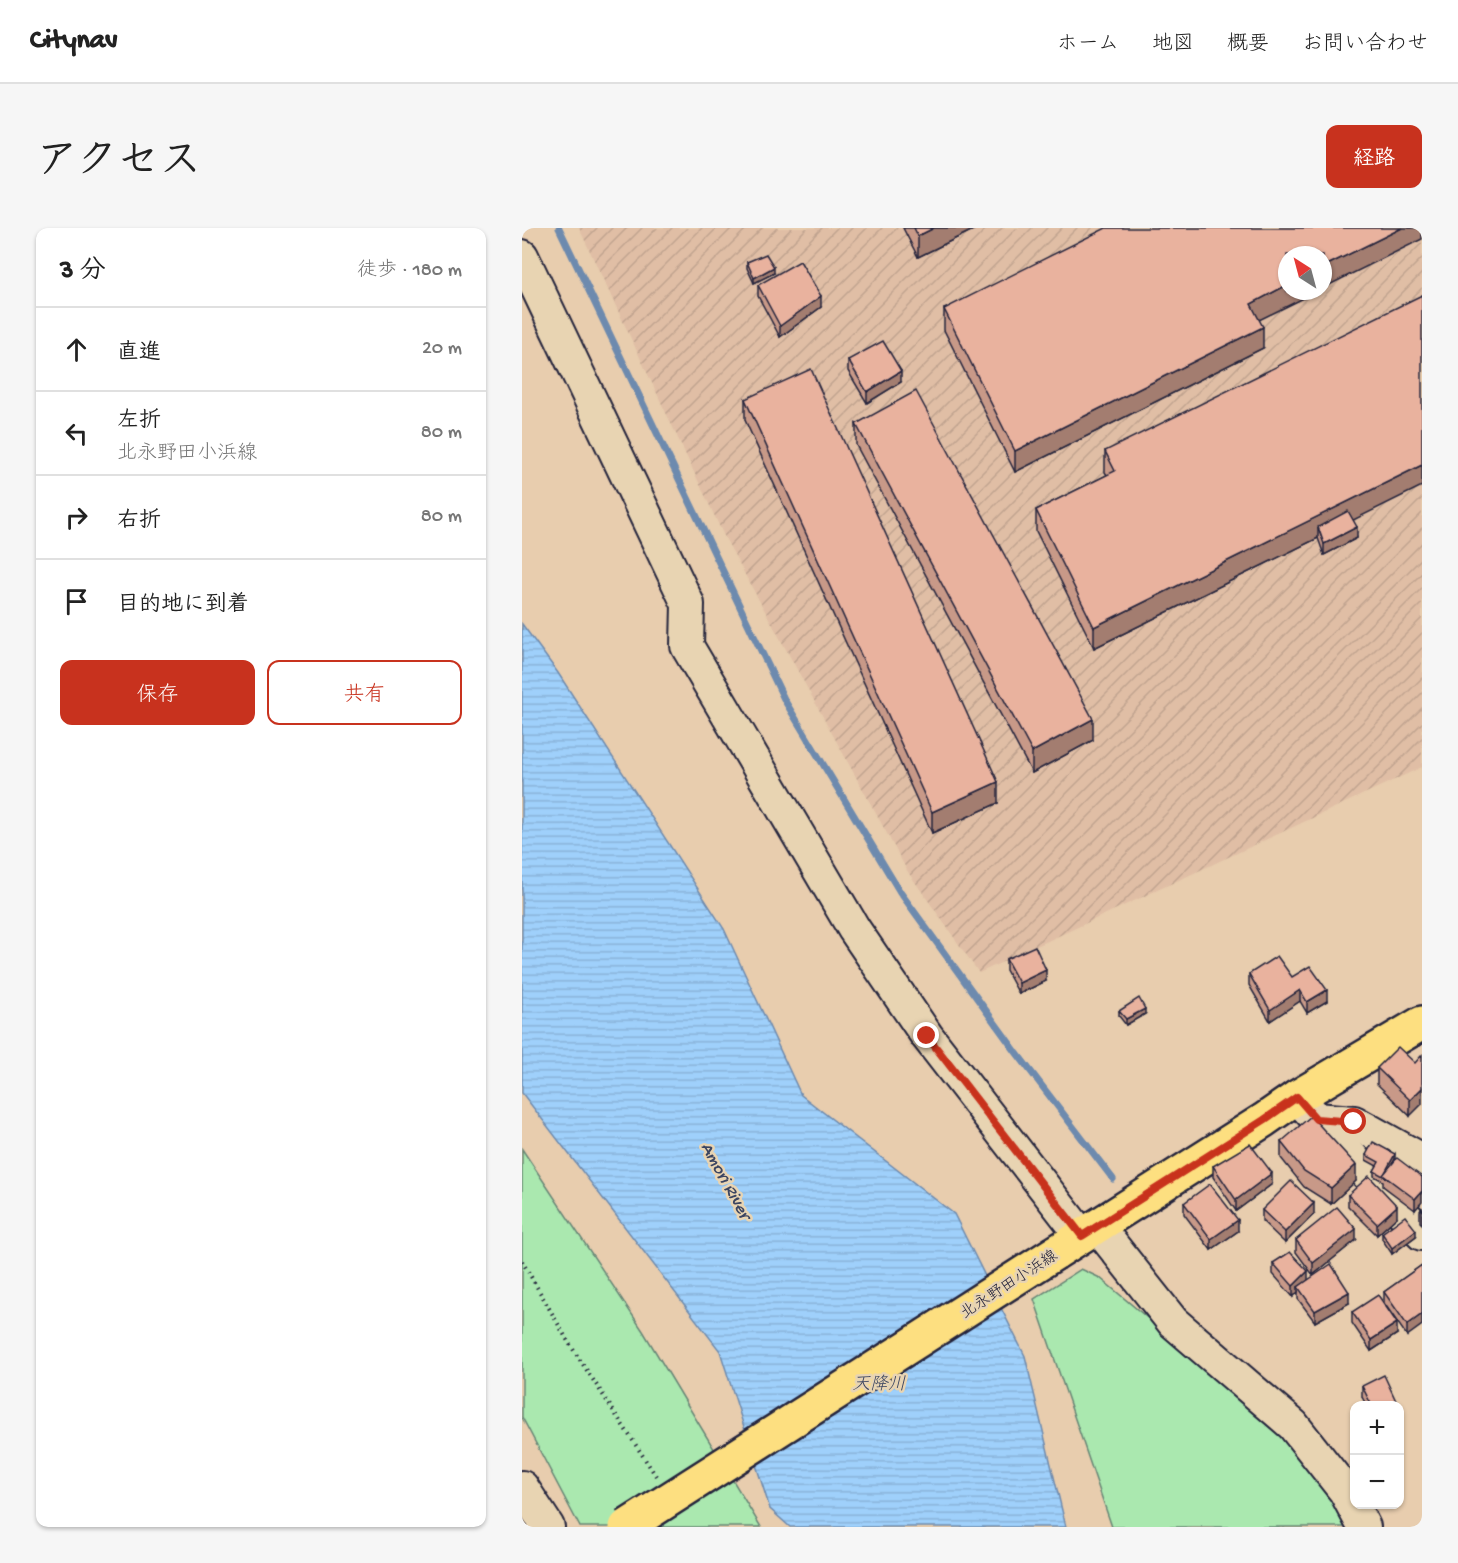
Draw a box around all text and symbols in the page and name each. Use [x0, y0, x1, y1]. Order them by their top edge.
text: Citynav [30, 25, 118, 58]
text: ホーム [1057, 33, 1119, 58]
text: 地図 [1152, 33, 1194, 58]
text: 概要 [1227, 33, 1269, 58]
text: お問い合わせ [1302, 33, 1428, 58]
button: 経路 [1326, 125, 1422, 188]
text: アクセス [36, 140, 201, 189]
north arrow [1278, 246, 1332, 300]
text: 3 分 [60, 257, 106, 288]
text: 徒歩 · 180 m [357, 260, 462, 283]
icon: ahead [60, 333, 93, 366]
text: 20 m [422, 338, 462, 361]
text: 直進 [117, 341, 161, 367]
text: 左折 [117, 409, 161, 435]
icon: left [60, 417, 93, 450]
text: 80 m [421, 422, 462, 445]
text: 北永野田小浜線 [117, 443, 257, 466]
icon: right [60, 501, 93, 534]
text: 80 m [421, 506, 462, 529]
text: 右折 [117, 509, 161, 535]
icon: arrive [60, 585, 93, 618]
text: 目的地に到着 [117, 593, 249, 619]
button: 保存 [60, 660, 255, 725]
button: 共有 [267, 660, 462, 725]
route end [913, 1022, 939, 1048]
route start [1340, 1108, 1366, 1134]
water label: Amori River [695, 1139, 756, 1226]
street label: 北永野田小浜線 [957, 1246, 1062, 1324]
water label: 天降川 [852, 1374, 906, 1396]
map controls [1350, 1401, 1404, 1509]
button: + [1350, 1401, 1404, 1455]
button: − [1350, 1455, 1404, 1509]

